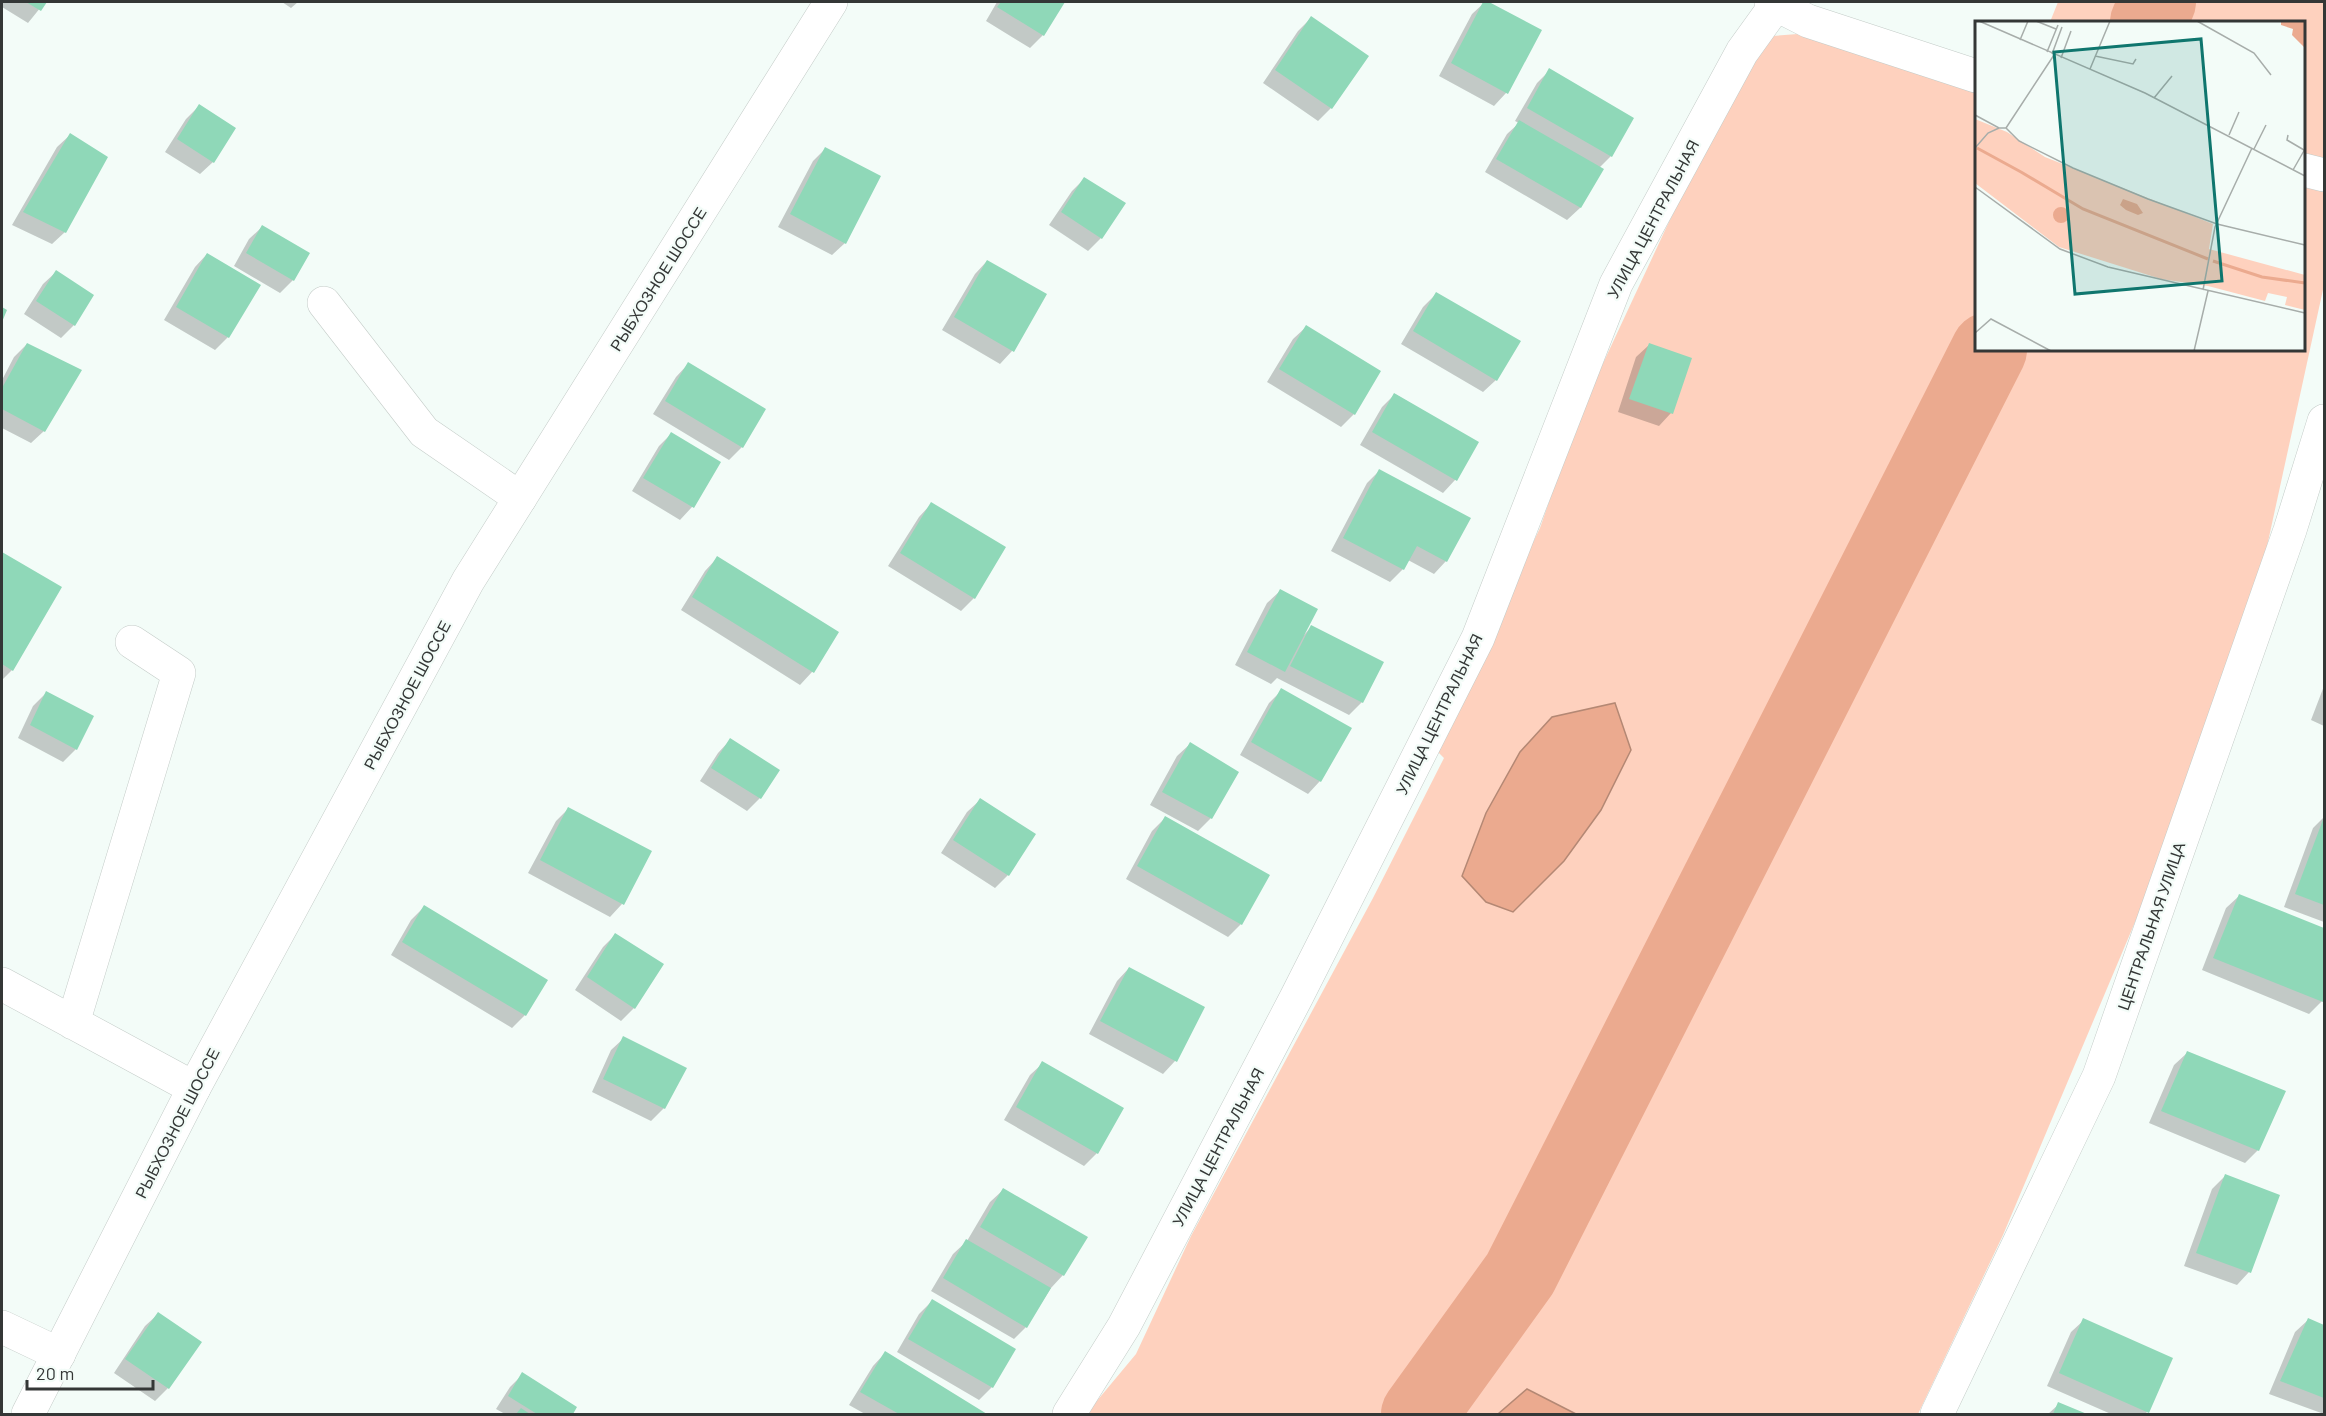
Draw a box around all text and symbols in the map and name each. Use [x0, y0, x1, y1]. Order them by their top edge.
inset map [1975, 21, 2305, 351]
street label: УЛИЦА ЦЕНТРАЛЬНАЯ [1603, 136, 1702, 301]
street label: РЫБХОЗНОЕ ШОССЕ [606, 203, 710, 354]
street label: РЫБХОЗНОЕ ШОССЕ [359, 617, 454, 773]
street label: УЛИЦА ЦЕНТРАЛЬНАЯ [1391, 630, 1486, 797]
street label: ЦЕНТРАЛЬНАЯ УЛИЦА [2113, 839, 2188, 1012]
street label: РЫБХОЗНОЕ ШОССЕ [130, 1045, 223, 1201]
street label: УЛИЦА ЦЕНТРАЛЬНАЯ [1168, 1064, 1267, 1229]
scale bar [27, 1353, 153, 1391]
text: 20 m [36, 1362, 74, 1384]

